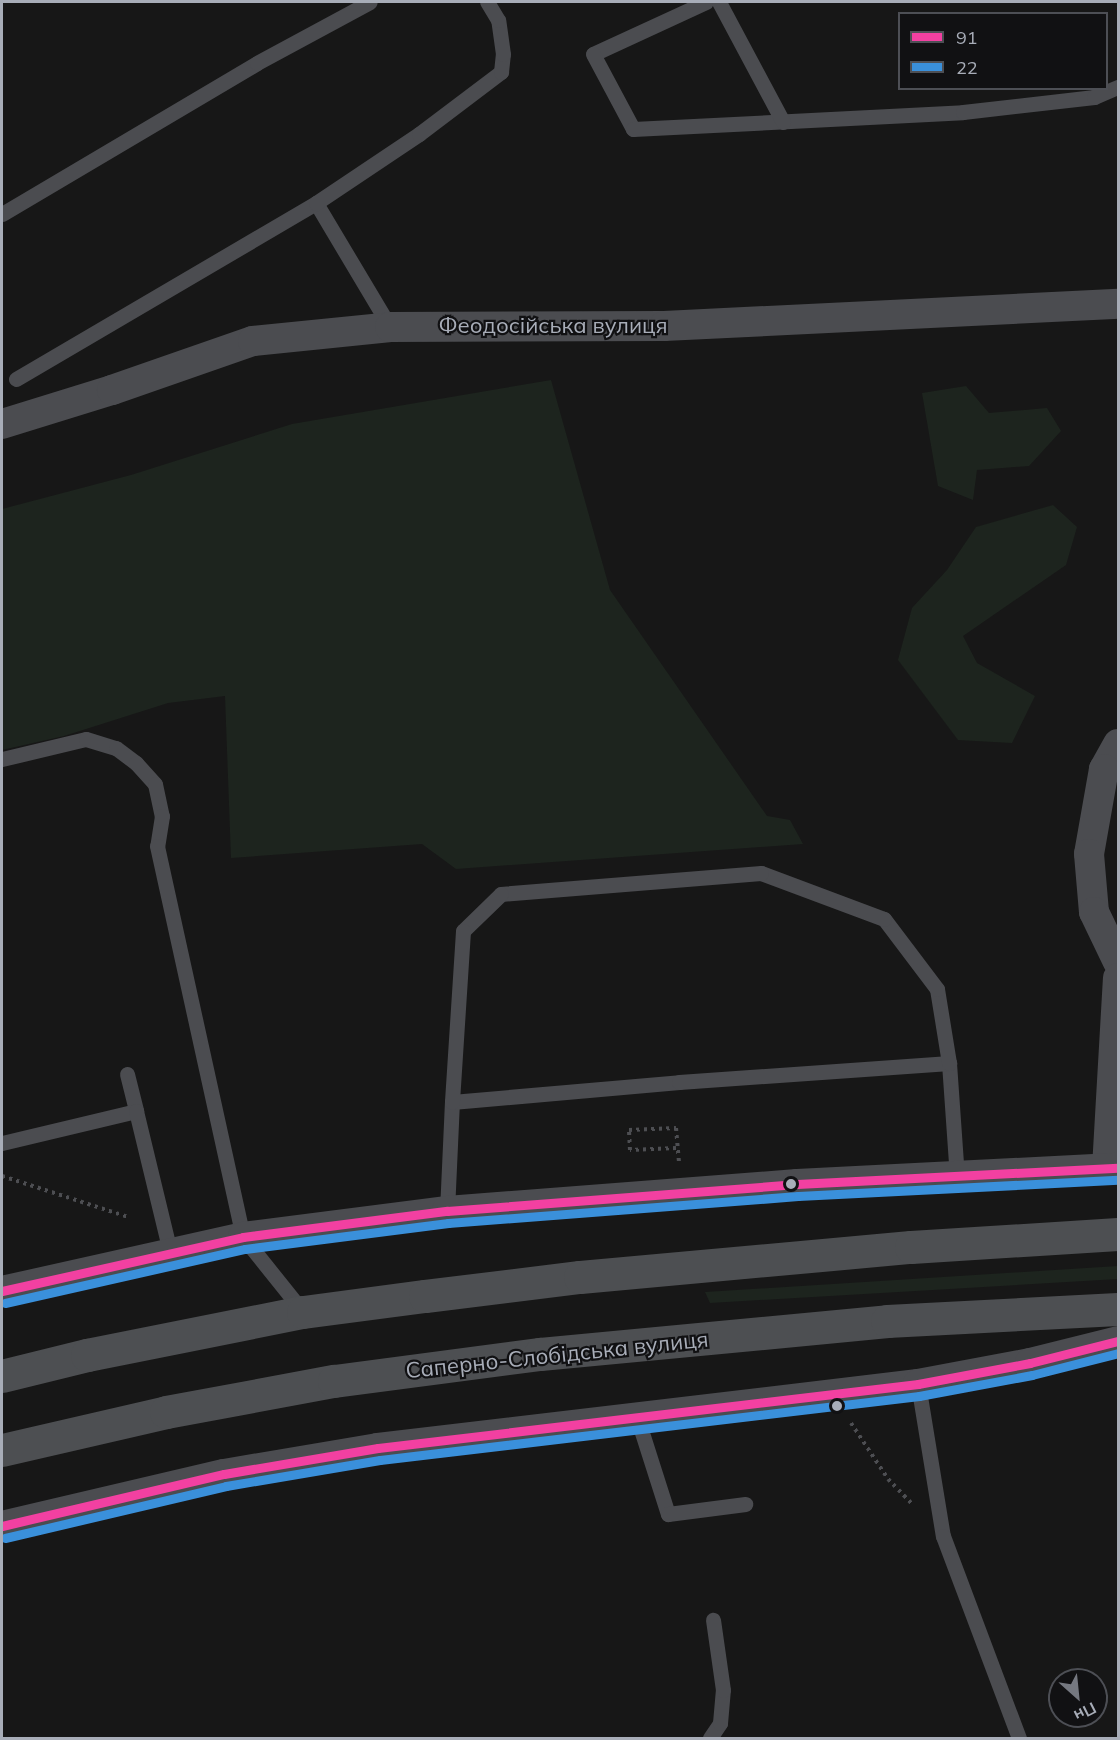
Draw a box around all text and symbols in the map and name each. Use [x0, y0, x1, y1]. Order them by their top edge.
legend [898, 12, 1108, 90]
text: 91 [956, 26, 978, 49]
text: 22 [956, 56, 978, 79]
street label: Феодосійська вулиця [438, 313, 668, 339]
unlabelled marker [785, 1178, 797, 1190]
street label: Саперно-Слобідська вулиця [404, 1326, 710, 1384]
unlabelled marker [831, 1400, 843, 1412]
north arrow [1048, 1668, 1108, 1728]
text: Пн [1071, 1698, 1100, 1726]

